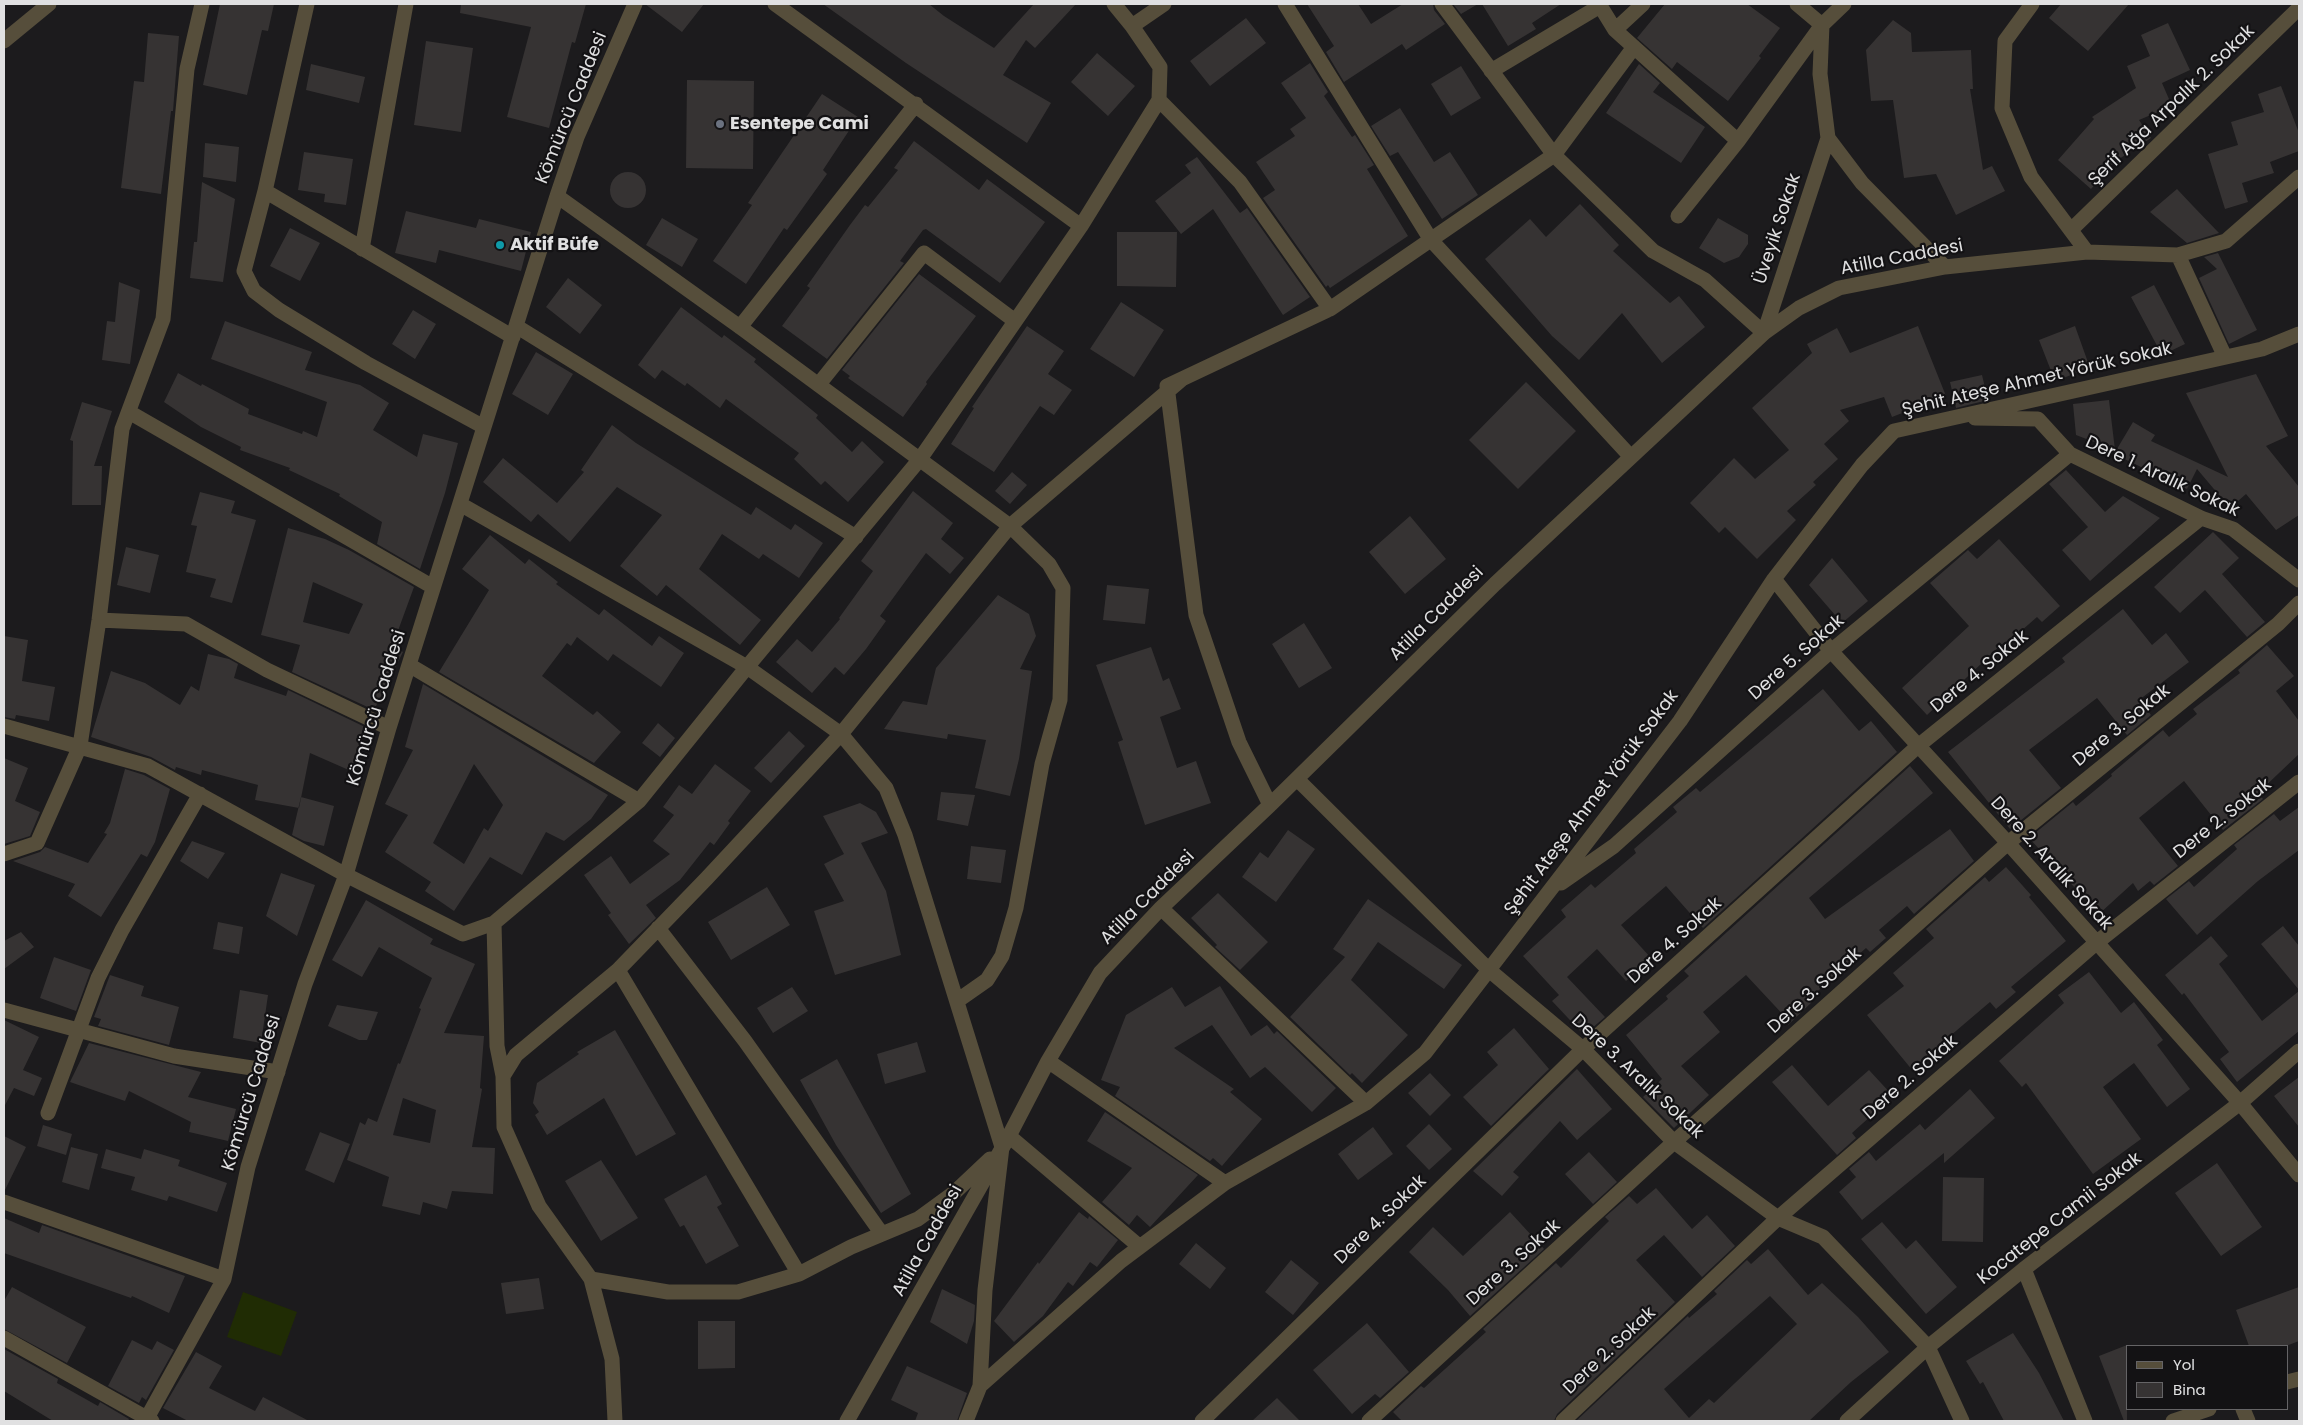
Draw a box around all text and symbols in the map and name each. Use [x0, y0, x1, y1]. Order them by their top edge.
street label: Şerif Ağa Arpalık 2. Sokak [2084, 21, 2260, 191]
street label: Kömürcü Caddesi [532, 29, 612, 187]
place label: Esentepe Cami [730, 113, 869, 135]
marker: Esentepe Cami [714, 118, 726, 130]
street label: Üveyik Sokak [1750, 171, 1806, 287]
place label: Aktif Büfe [510, 234, 599, 256]
street label: Atilla Caddesi [1839, 236, 1965, 280]
marker: Aktif Büfe [494, 239, 506, 251]
street label: Şehit Ateşe Ahmet Yörük Sokak [1900, 338, 2174, 422]
street label: Dere 1. Aralık Sokak [2081, 432, 2243, 522]
street label: Atilla Caddesi [1385, 562, 1489, 666]
street label: Dere 5. Sokak [1745, 611, 1849, 705]
street label: Dere 4. Sokak [1927, 626, 2033, 718]
street label: Kömürcü Caddesi [343, 628, 411, 788]
street label: Dere 3. Sokak [2069, 680, 2175, 772]
street label: Şehit Ateşe Ahmet Yörük Sokak [1500, 686, 1684, 920]
street label: Dere 2. Sokak [2170, 774, 2276, 864]
street label: Dere 2. Aralık Sokak [1985, 793, 2117, 935]
street label: Atilla Caddesi [1096, 846, 1200, 950]
street label: Dere 4. Sokak [1623, 893, 1727, 989]
street label: Dere 3. Sokak [1764, 943, 1866, 1039]
street label: Dere 3. Aralık Sokak [1567, 1010, 1707, 1144]
street label: Kömürcü Caddesi [218, 1013, 286, 1173]
street label: Dere 2. Sokak [1859, 1031, 1963, 1125]
street label: Kocatepe Camii Sokak [1974, 1148, 2146, 1290]
street label: Dere 4. Sokak [1331, 1171, 1431, 1269]
street label: Atilla Caddesi [888, 1181, 968, 1301]
street label: Dere 3. Sokak [1463, 1215, 1565, 1311]
street label: Dere 2. Sokak [1559, 1303, 1661, 1399]
legend [2126, 1345, 2288, 1410]
text: Yol [2173, 1354, 2195, 1375]
text: Bina [2173, 1379, 2206, 1400]

